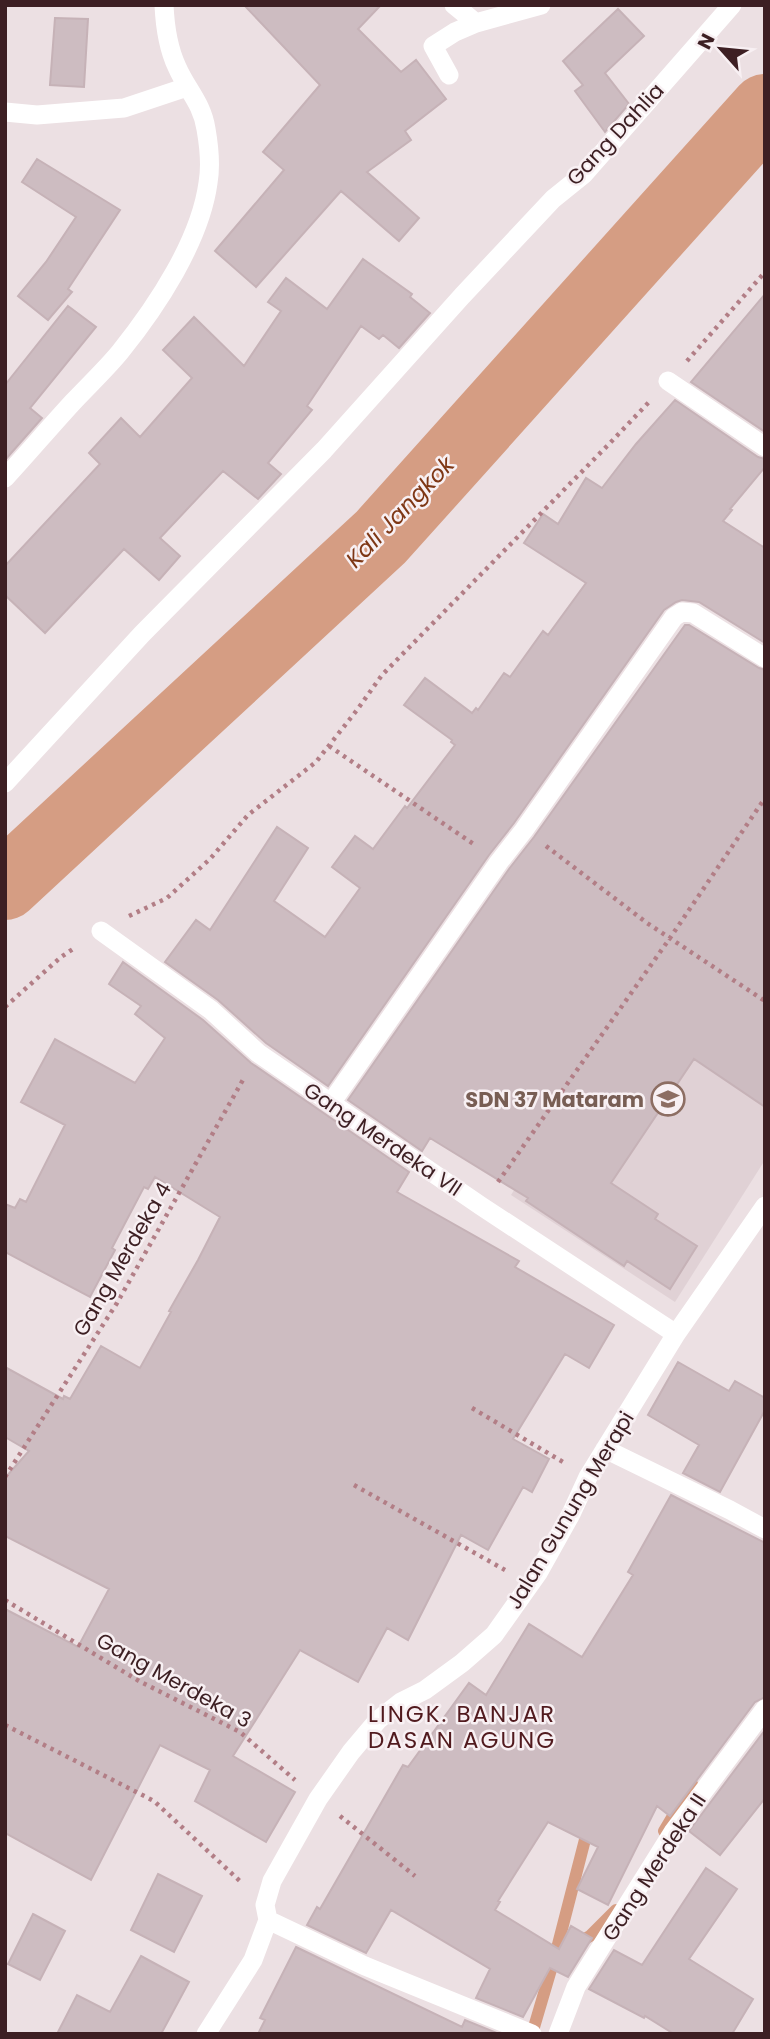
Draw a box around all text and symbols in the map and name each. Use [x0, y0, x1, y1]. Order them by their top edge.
north arrow [686, 14, 756, 84]
text: N [691, 29, 722, 54]
street label: Gang Dahlia [560, 76, 670, 192]
water label: Kali Jangkok [339, 448, 462, 575]
street label: Gang Merdeka VII [298, 1075, 468, 1203]
school or university icon: SDN 37 Mataram [649, 1080, 687, 1118]
place label: SDN 37 Mataram [465, 1085, 644, 1114]
street label: Gang Merdeka 4 [66, 1177, 178, 1341]
street label: Jalan Gunung Merapi [499, 1406, 641, 1614]
street label: Gang Merdeka 3 [91, 1625, 257, 1735]
district label: LINGK. BANJAR DASAN AGUNG [368, 1698, 556, 1756]
street label: Gang Merdeka II [595, 1787, 713, 1947]

